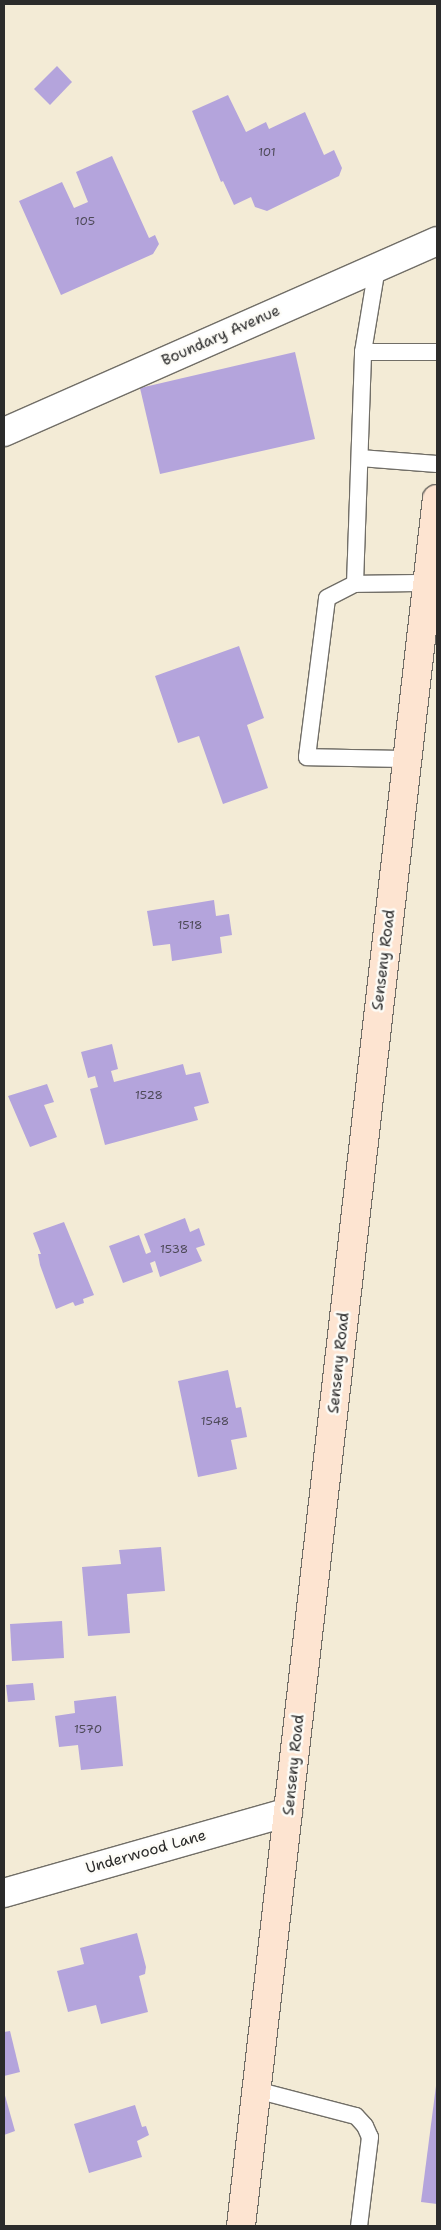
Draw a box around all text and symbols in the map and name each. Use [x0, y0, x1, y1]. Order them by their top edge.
house number: 101 [258, 146, 276, 160]
house number: 105 [75, 215, 95, 229]
street label: Boundary Avenue [159, 302, 283, 370]
street label: Senseny Road [369, 909, 399, 1011]
house number: 1518 [178, 919, 202, 933]
house number: 1528 [135, 1089, 163, 1103]
house number: 1538 [160, 1243, 188, 1257]
street label: Senseny Road [325, 1312, 353, 1414]
house number: 1548 [201, 1415, 229, 1429]
street label: Senseny Road [280, 1714, 308, 1816]
house number: 1570 [74, 1723, 102, 1737]
street label: Underwood Lane [84, 1826, 208, 1878]

